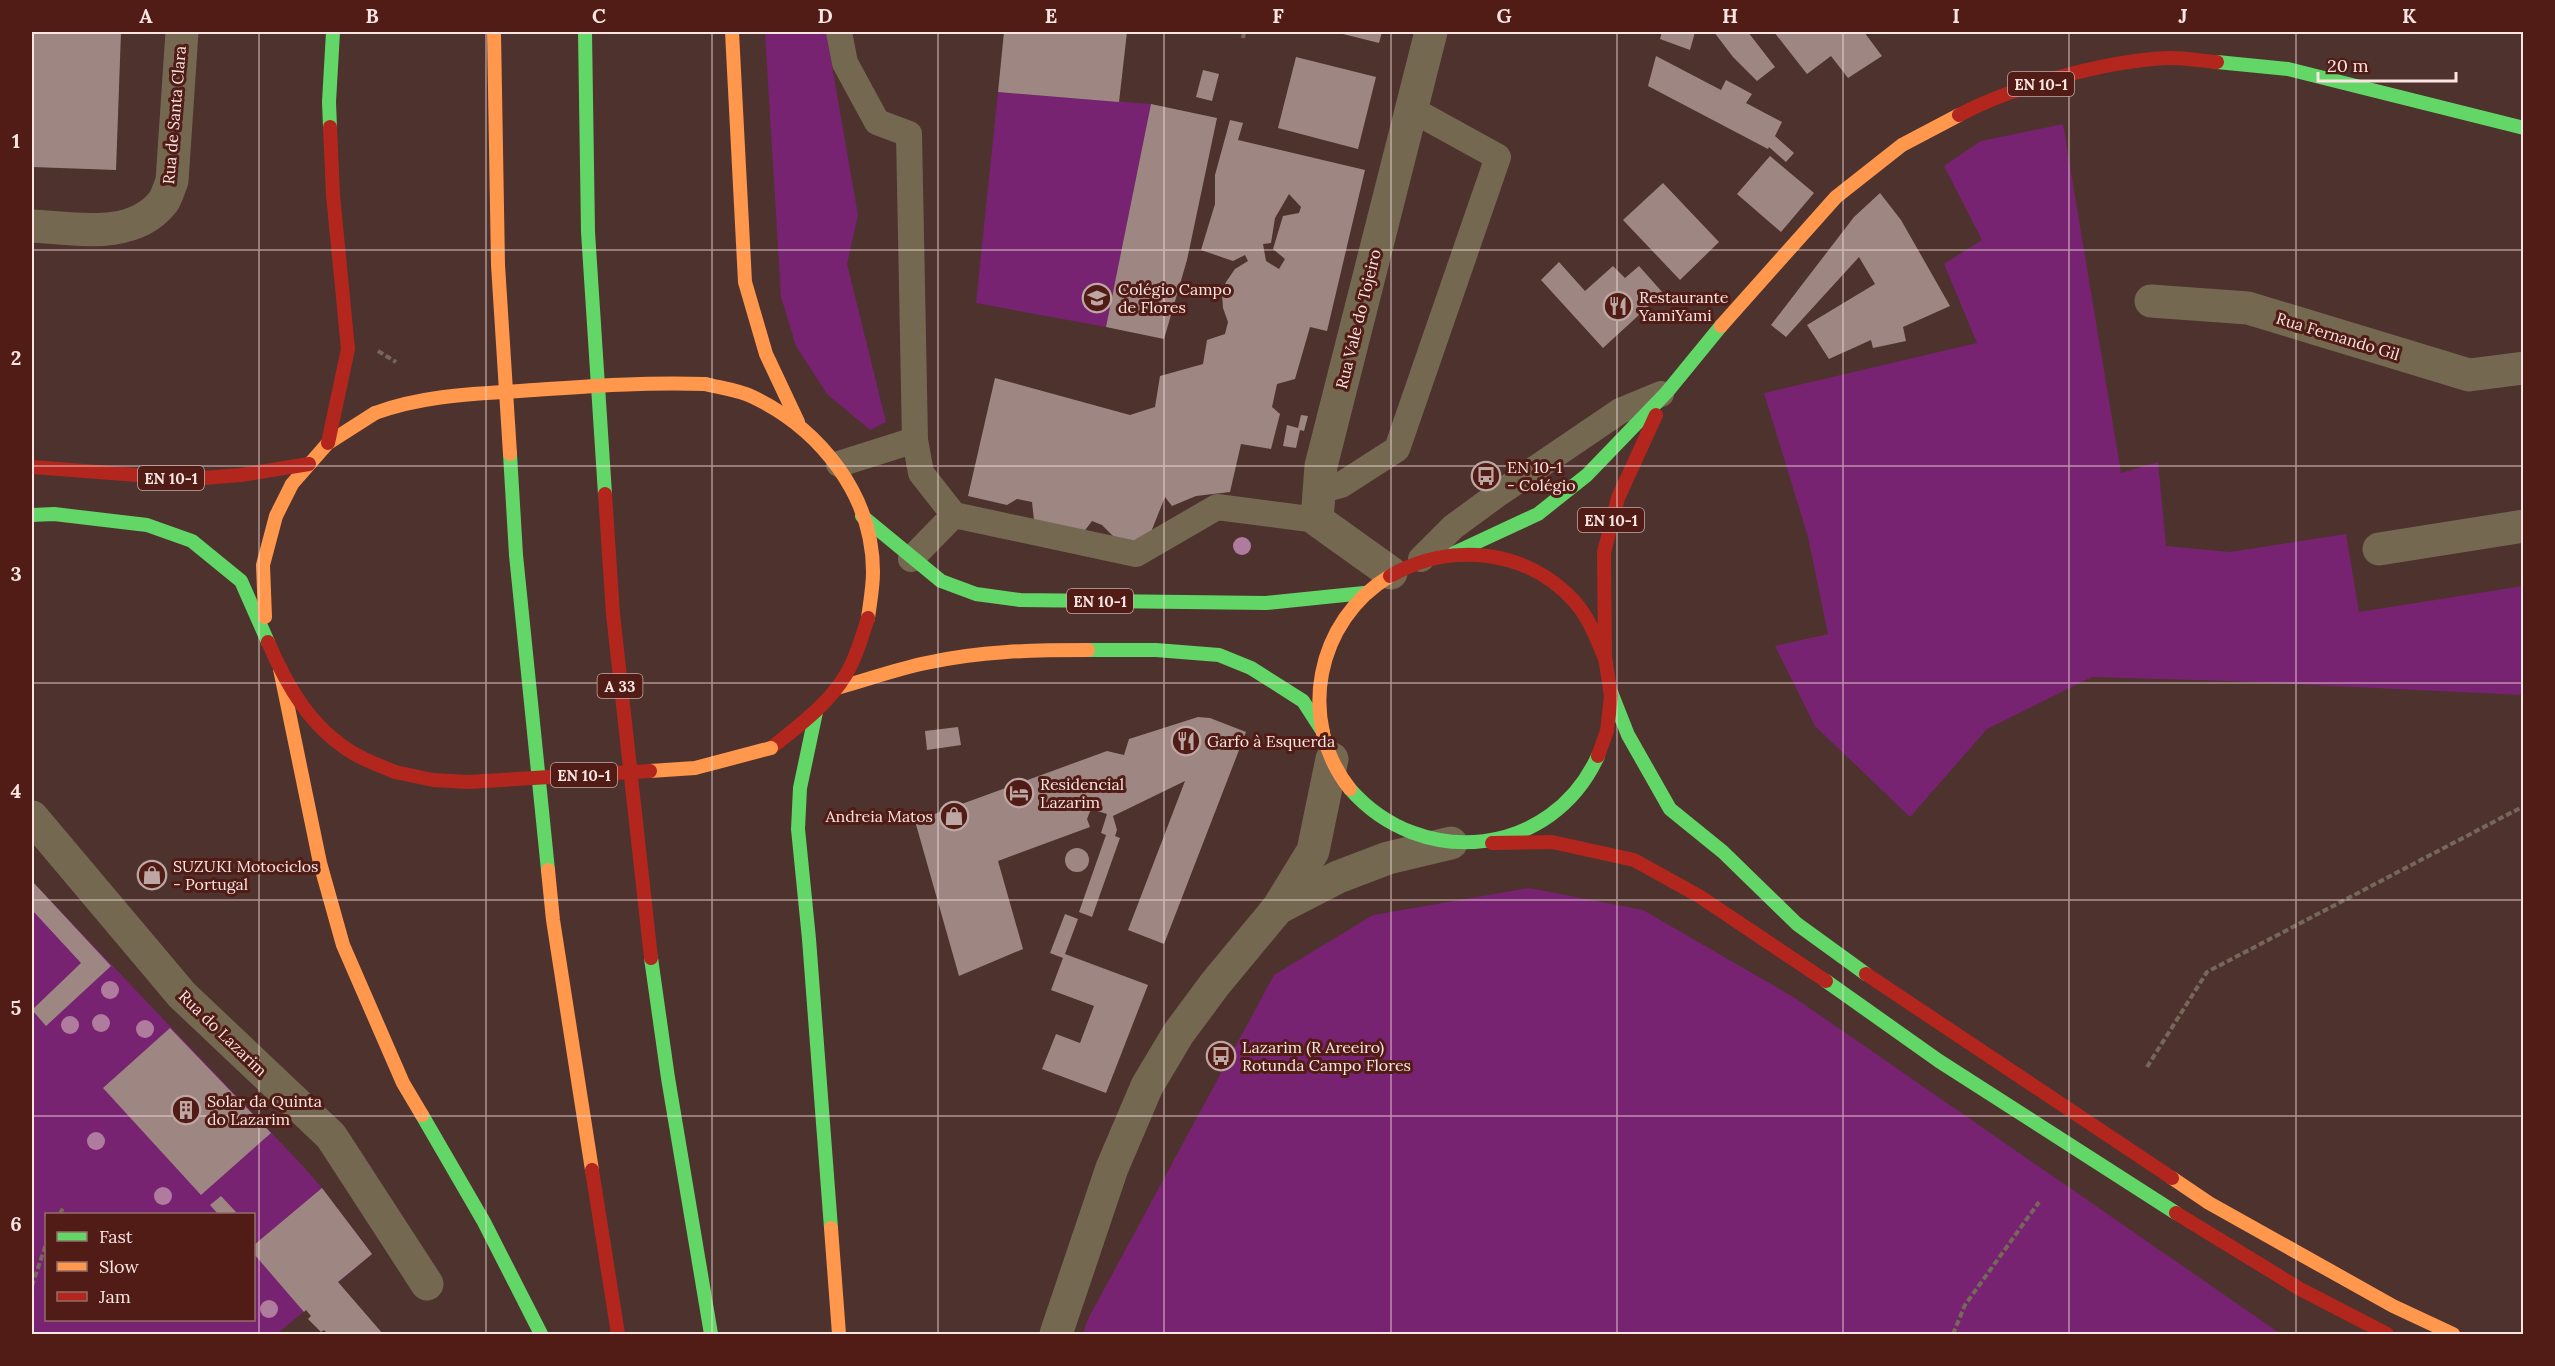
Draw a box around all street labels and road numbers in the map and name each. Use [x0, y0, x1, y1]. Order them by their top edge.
street label: Rua de Santa Clara [158, 45, 190, 185]
road number: EN 10-1 [2008, 72, 2074, 96]
street label: Rua Vale do Tojeiro [1331, 247, 1385, 391]
street label: Rua Fernando Gil [2274, 308, 2402, 364]
road number: EN 10-1 [138, 466, 204, 490]
road number: EN 10-1 [1578, 508, 1644, 532]
road number: EN 10-1 [1067, 589, 1133, 613]
road number: A 33 [598, 674, 642, 698]
road number: EN 10-1 [551, 763, 617, 787]
street label: Rua do Lazarim [175, 986, 271, 1080]

